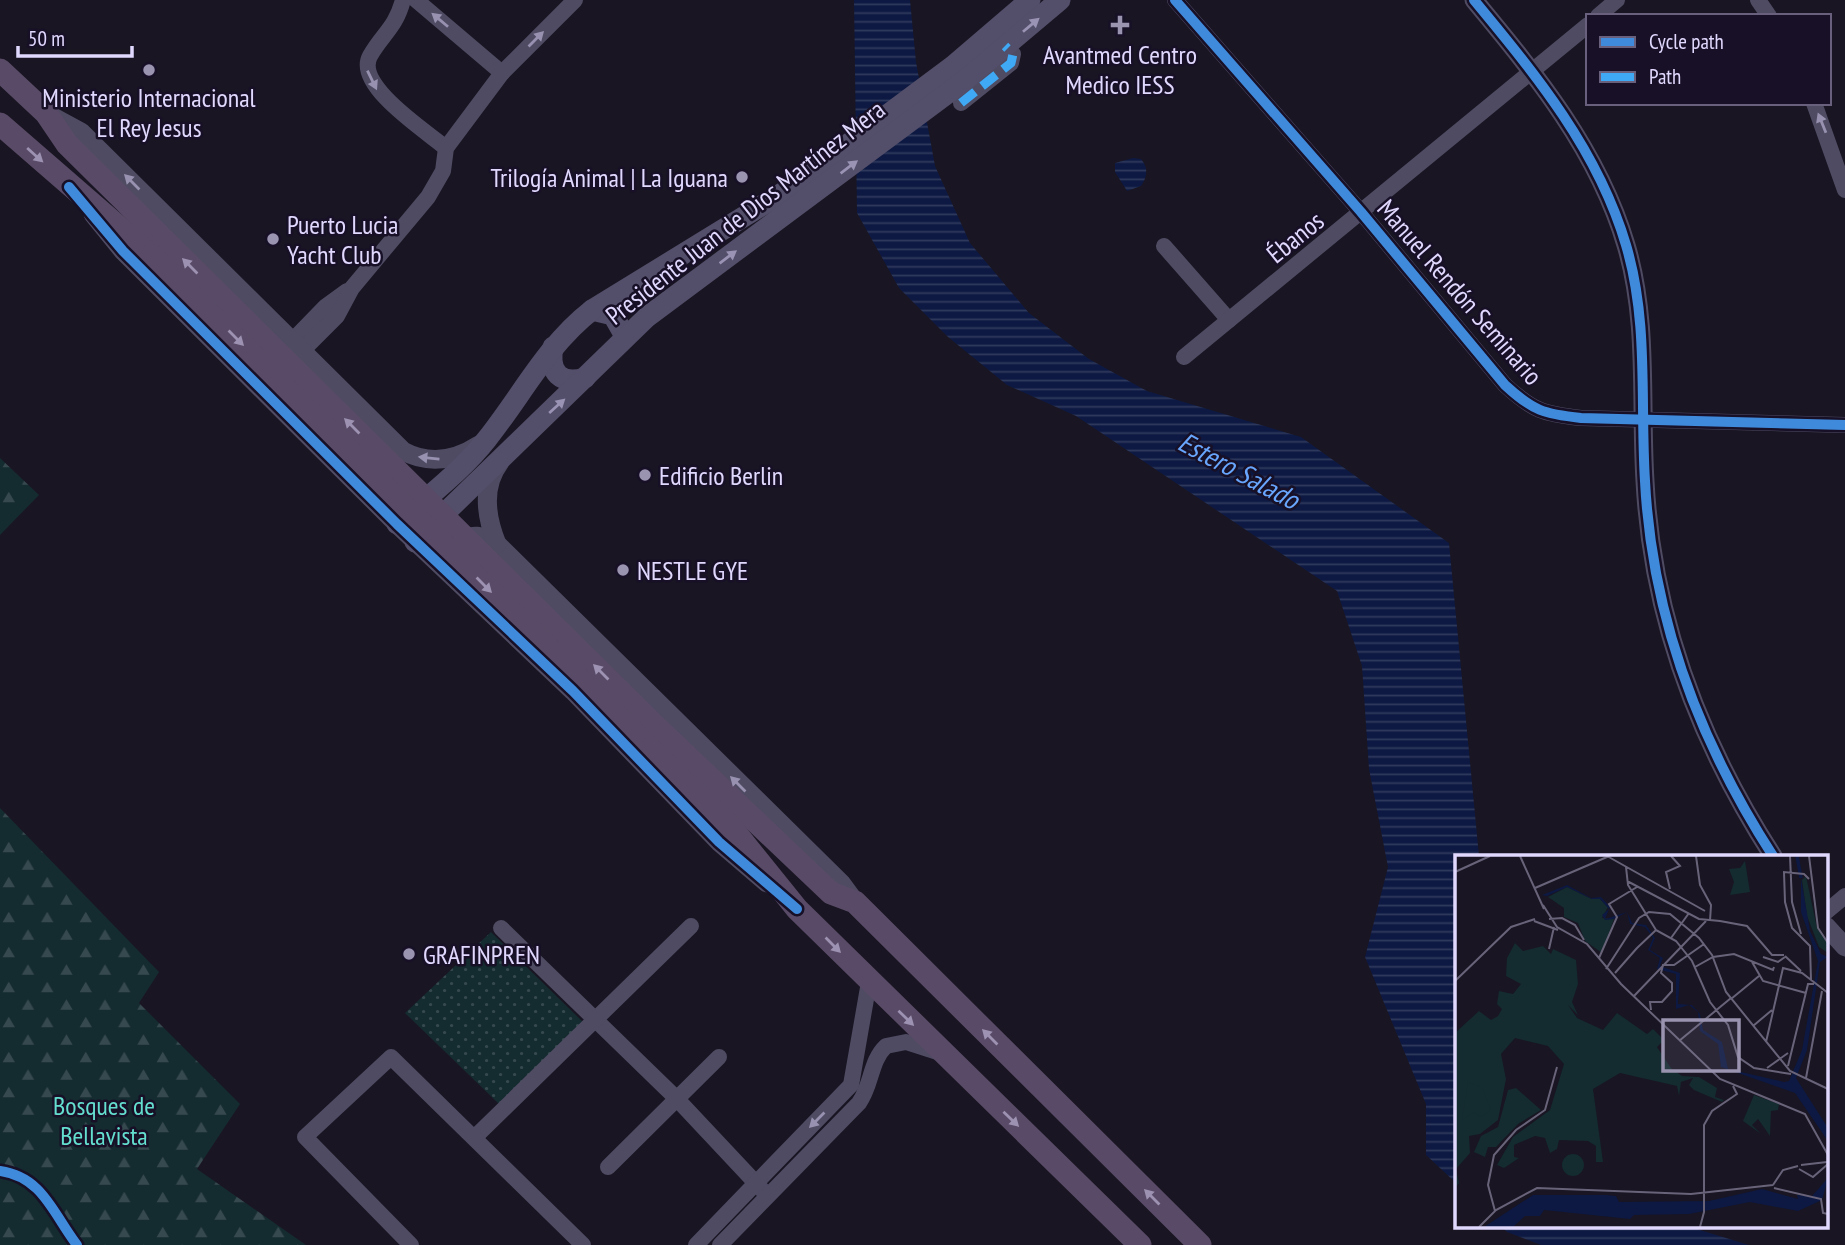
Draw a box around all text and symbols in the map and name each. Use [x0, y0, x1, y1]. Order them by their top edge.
one-way arrow [432, 13, 450, 28]
scale bar [18, 14, 131, 58]
legend [1586, 14, 1831, 105]
marker: Avantmed Centro Medico IESS [1110, 15, 1130, 35]
one-way arrow [1021, 17, 1039, 32]
text: 50 m [28, 25, 65, 52]
text: Cycle path [1649, 28, 1724, 55]
one-way arrow [528, 30, 545, 47]
place label: Avantmed Centro Medico IESS [1043, 38, 1197, 101]
marker: Ministerio Internacional El Rey Jesus [141, 62, 157, 78]
text: Path [1649, 63, 1681, 90]
one-way arrow [366, 71, 378, 91]
place label: Ministerio Internacional El Rey Jesus [42, 81, 256, 144]
street label: Presidente Juan de Dios Martínez Mera [599, 93, 891, 331]
one-way arrow [1816, 113, 1828, 133]
one-way arrow [26, 147, 43, 163]
one-way arrow [840, 160, 858, 174]
place label: Trilogía Animal | La Iguana [491, 161, 728, 194]
marker: Trilogía Animal | La Iguana [734, 169, 750, 185]
one-way arrow [124, 174, 140, 190]
street label: Manuel Rendón Seminario [1370, 192, 1550, 392]
street label: Ébanos [1260, 204, 1330, 270]
place label: Puerto Lucia Yacht Club [287, 208, 399, 271]
marker: Puerto Lucia Yacht Club [265, 231, 281, 247]
one-way arrow [719, 250, 737, 264]
one-way arrow [182, 257, 199, 274]
one-way arrow [227, 330, 244, 347]
one-way arrow [548, 399, 565, 415]
one-way arrow [344, 418, 361, 434]
water label: Estero Salado [1172, 423, 1307, 518]
one-way arrow [418, 452, 440, 463]
place label: Edificio Berlin [659, 459, 783, 492]
marker: Edificio Berlin [637, 467, 653, 483]
place label: NESTLE GYE [637, 554, 748, 587]
marker: NESTLE GYE [615, 562, 631, 578]
one-way arrow [476, 576, 493, 593]
one-way arrow [593, 664, 609, 681]
one-way arrow [730, 775, 747, 792]
inset map [1455, 855, 1828, 1228]
one-way arrow [824, 937, 841, 954]
place label: GRAFINPREN [423, 938, 540, 971]
marker: GRAFINPREN [401, 946, 417, 962]
one-way arrow [898, 1010, 915, 1027]
one-way arrow [982, 1028, 999, 1045]
park label: Bosques de Bellavista [53, 1089, 155, 1152]
one-way arrow [1002, 1110, 1019, 1127]
one-way arrow [808, 1111, 825, 1128]
one-way arrow [1144, 1189, 1160, 1206]

